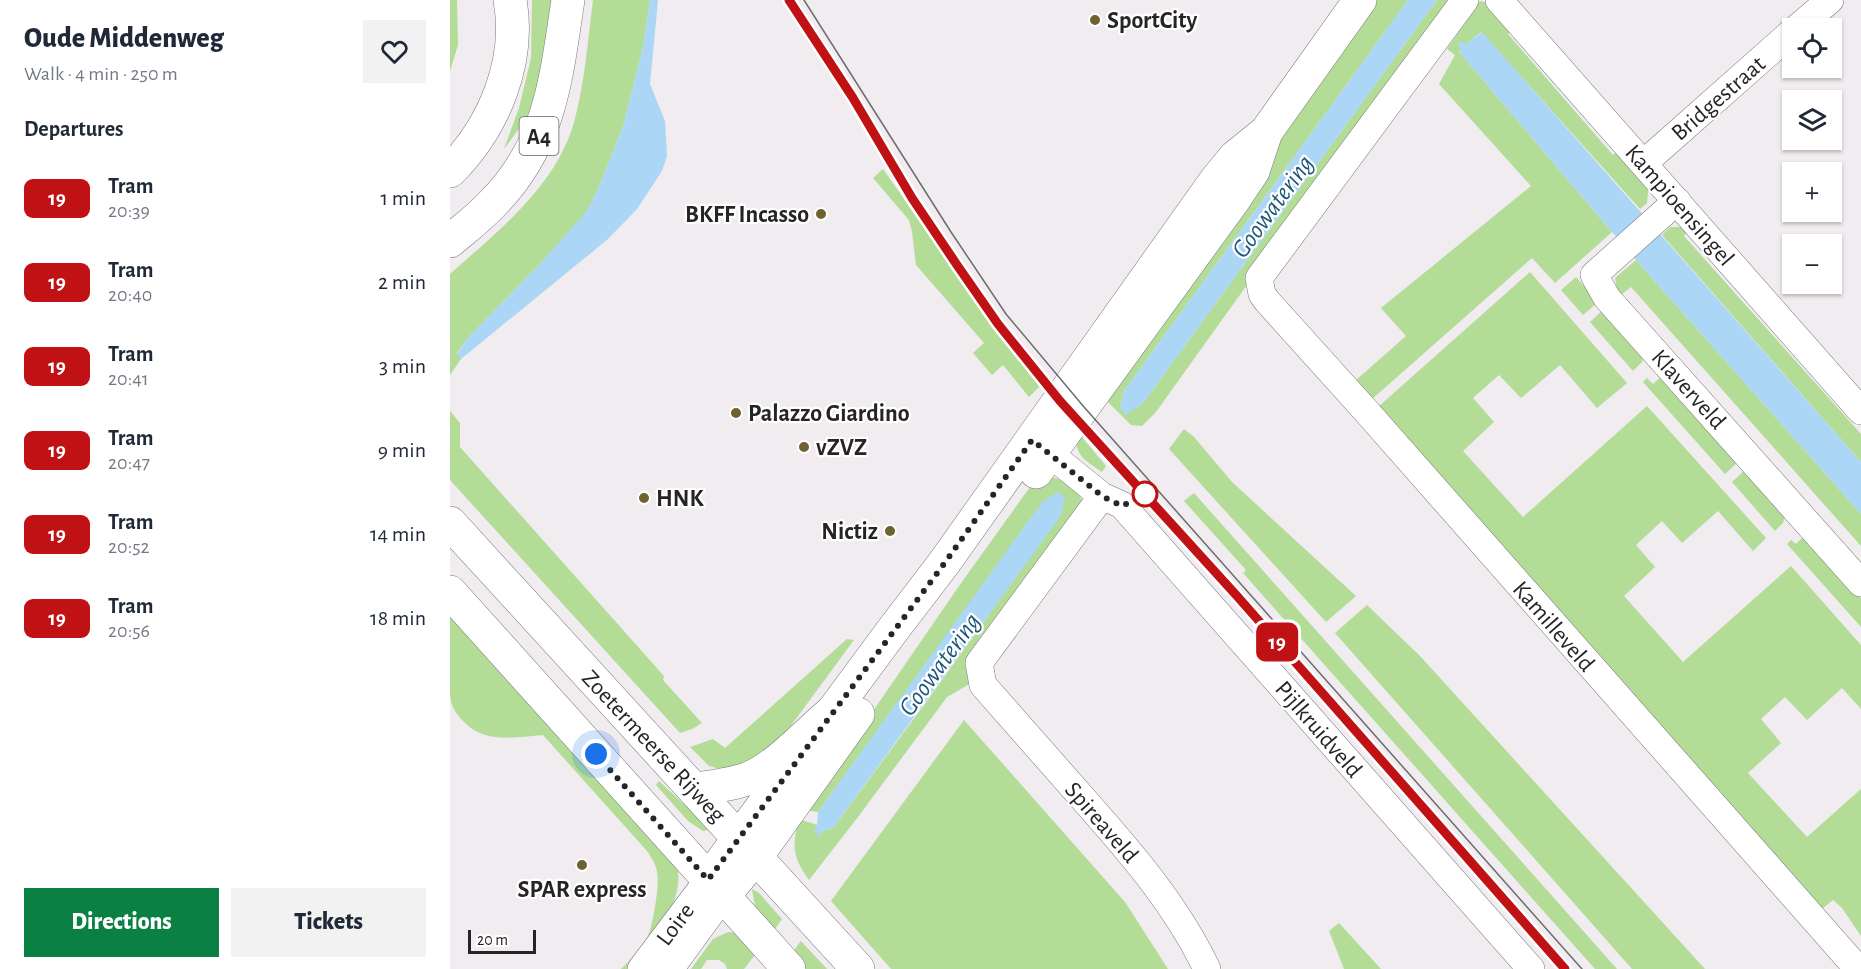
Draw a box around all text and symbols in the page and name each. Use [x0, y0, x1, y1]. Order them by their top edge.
place label: SportCity [1107, 9, 1197, 33]
marker: SportCity [1088, 13, 1102, 27]
map controls [1782, 18, 1842, 294]
button: locate [1782, 18, 1842, 78]
button: heart [363, 20, 426, 83]
text: Oude Middenweg [24, 25, 224, 53]
street label: Bridgestraat [1667, 52, 1770, 146]
text: Walk · 4 min · 250 m [24, 64, 178, 84]
button: layers [1782, 90, 1842, 150]
road number: A4 [520, 117, 559, 155]
text: Departures [24, 118, 124, 140]
street label: Kampioensingel [1620, 140, 1738, 271]
water label: Goowatering [1227, 150, 1319, 263]
button: + [1782, 162, 1842, 222]
text: Tram [108, 175, 153, 197]
text: 1 min [381, 187, 426, 209]
text: 19 [48, 188, 66, 209]
text: 20:39 [108, 201, 150, 221]
place label: BKFF Incasso [685, 203, 809, 227]
marker: BKFF Incasso [814, 207, 828, 221]
button: − [1782, 234, 1842, 294]
text: Tram [108, 259, 153, 281]
text: 2 min [378, 271, 426, 293]
text: 19 [48, 272, 66, 293]
text: 20:40 [108, 285, 152, 305]
text: Tram [108, 343, 153, 365]
street label: Klaverveld [1647, 345, 1730, 434]
text: 3 min [379, 355, 426, 377]
text: 19 [48, 356, 66, 377]
text: 20:41 [108, 369, 149, 389]
place label: Palazzo Giardino [748, 402, 910, 426]
marker: Palazzo Giardino [729, 406, 743, 420]
text: Tram [108, 427, 153, 449]
place label: vZVZ [816, 436, 867, 460]
text: 9 min [378, 439, 426, 461]
text: 19 [48, 440, 66, 461]
marker: vZVZ [797, 440, 811, 454]
text: 20:47 [108, 453, 150, 473]
unlabelled marker [1132, 481, 1158, 507]
place label: HNK [656, 487, 704, 511]
marker: HNK [637, 491, 651, 505]
text: Tram [108, 511, 153, 533]
place label: Nictiz [821, 520, 878, 544]
text: 14 min [370, 523, 426, 545]
text: 19 [48, 524, 66, 545]
marker: Nictiz [883, 524, 897, 538]
text: 20:52 [108, 537, 150, 557]
street label: Kamilleveld [1508, 577, 1599, 676]
text: Tram [108, 595, 153, 617]
text: 18 min [370, 607, 426, 629]
text: 19 [48, 608, 66, 629]
water label: Goowatering [894, 608, 986, 721]
text: 20:56 [108, 621, 150, 641]
line badge: 19 [1250, 622, 1304, 662]
text: 19 [1268, 632, 1286, 653]
street label: Zoetermeerse Rijweg [577, 666, 730, 827]
street label: Pijlkruidveld [1270, 677, 1366, 782]
your location [581, 739, 611, 769]
street label: Spireaveld [1060, 778, 1143, 868]
marker: SPAR express [575, 858, 589, 872]
place label: SPAR express [518, 878, 646, 902]
button: Directions [24, 888, 219, 957]
button: Tickets [231, 888, 426, 957]
street label: Loire [652, 899, 699, 950]
scale bar [468, 927, 536, 954]
text: 20 m [477, 932, 508, 948]

